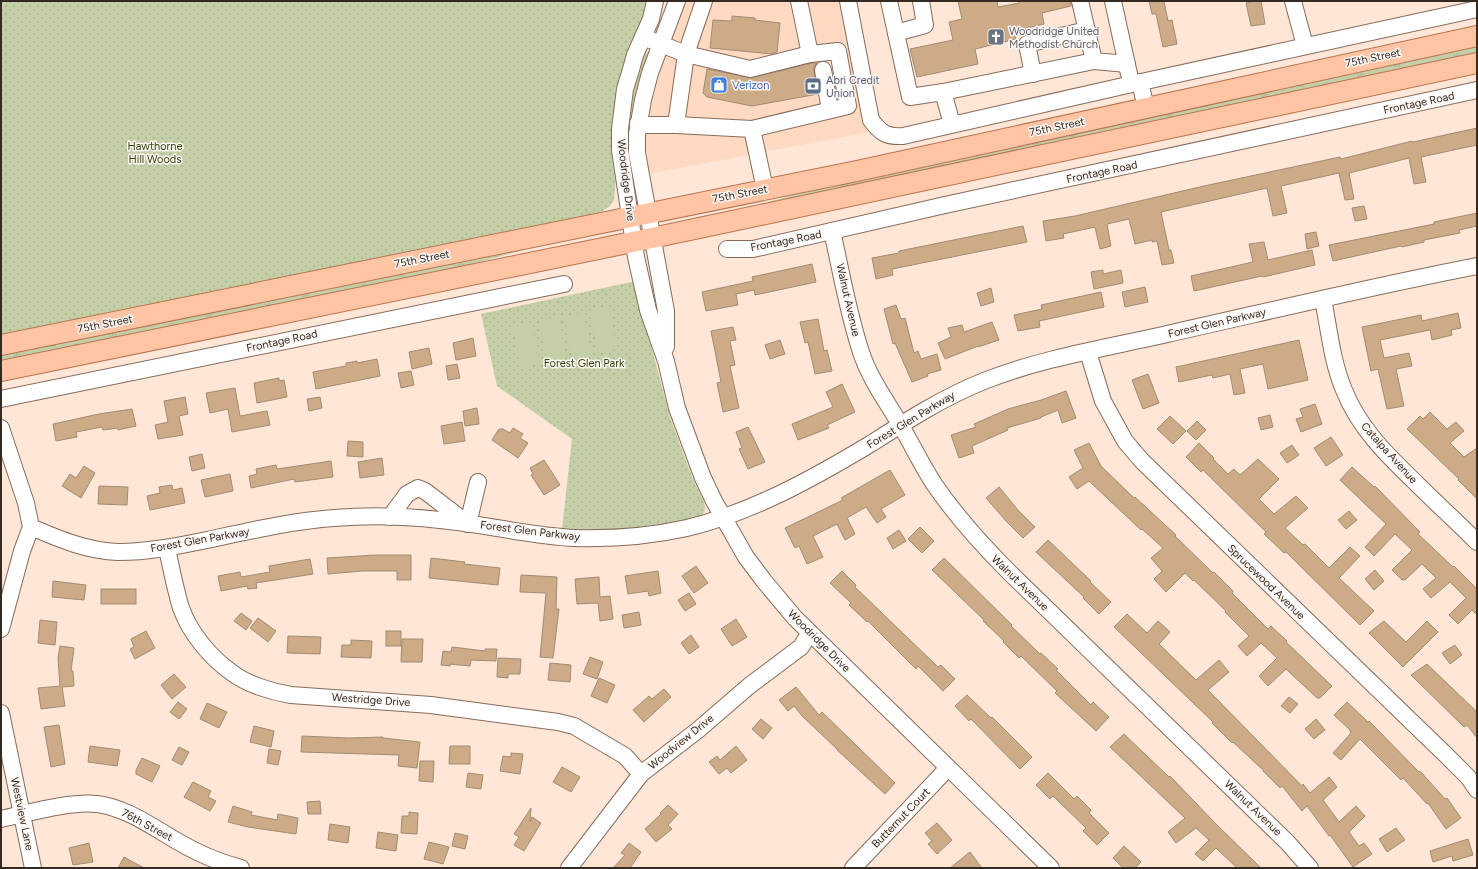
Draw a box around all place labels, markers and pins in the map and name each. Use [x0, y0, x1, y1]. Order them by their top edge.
place label: Woodridge United Methodist Church [1009, 25, 1099, 51]
church icon: Woodridge United Methodist Church [986, 27, 1006, 47]
place label: Abri Credit Union [826, 74, 880, 100]
shop icon: Verizon [709, 75, 729, 95]
bank icon: Abri Credit Union [803, 76, 823, 96]
place label: Verizon [732, 79, 769, 92]

